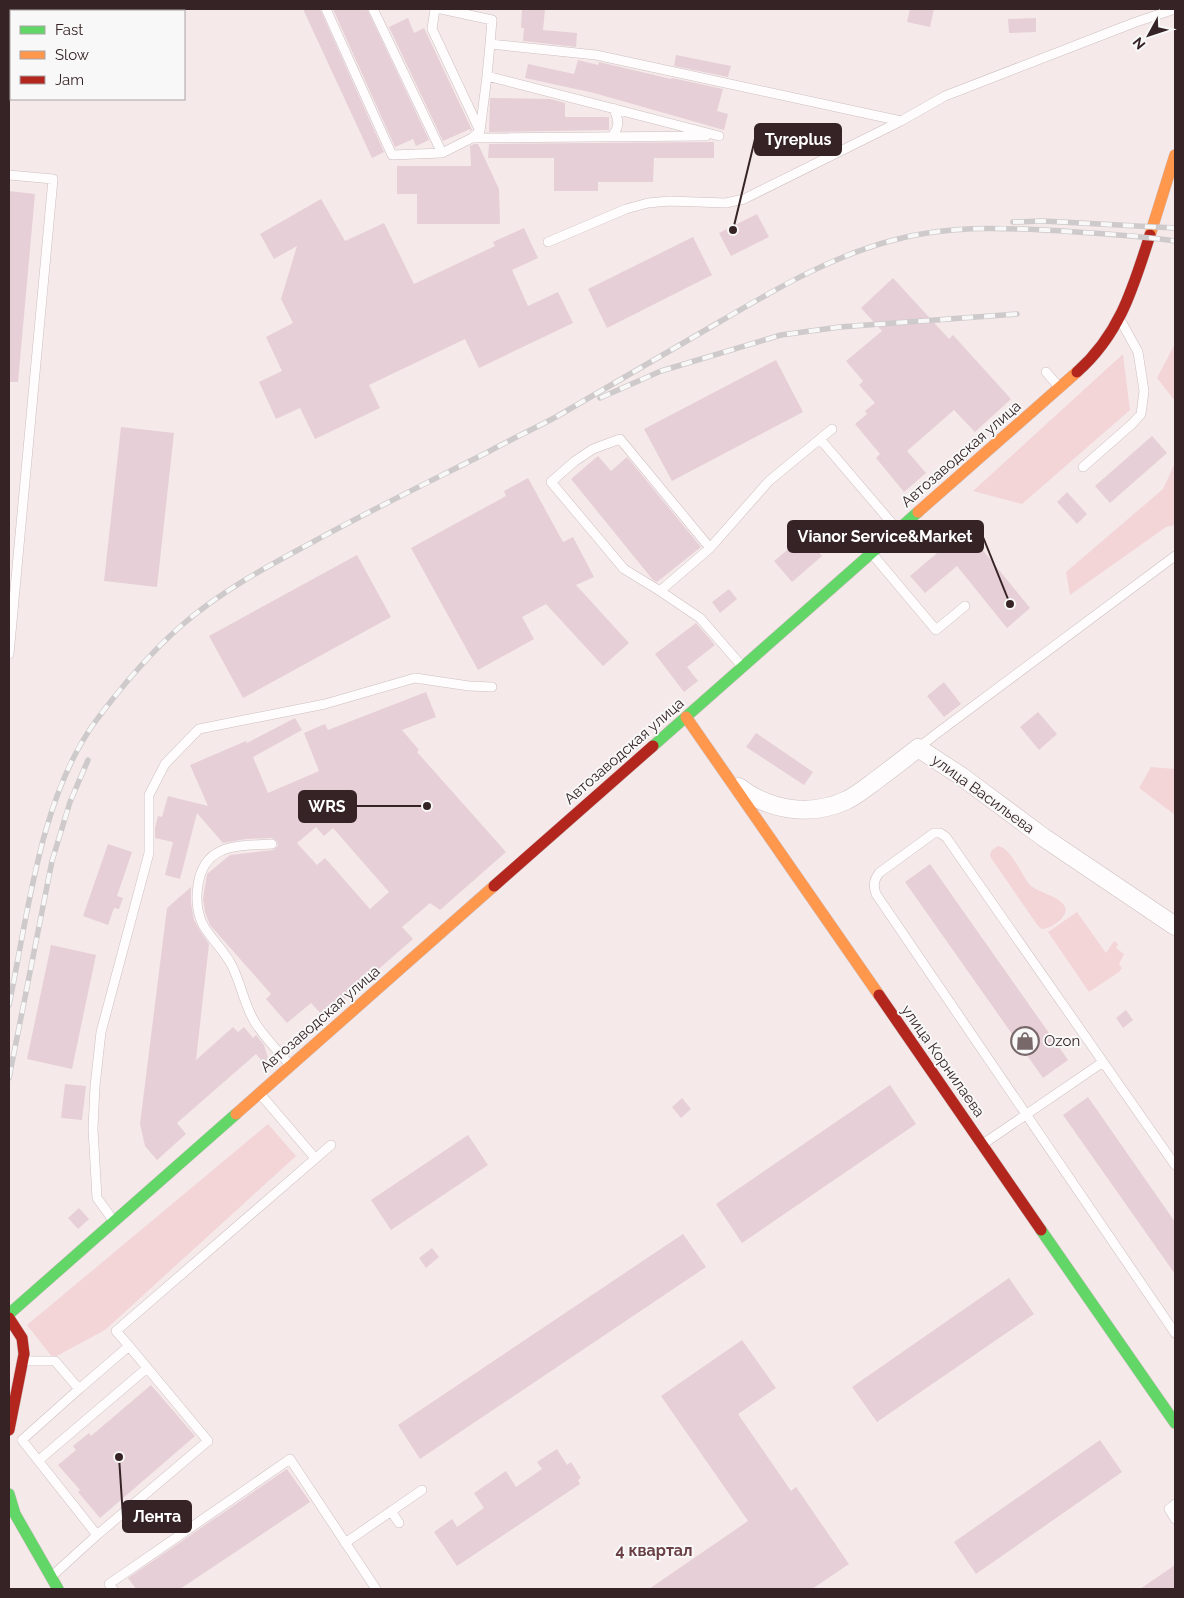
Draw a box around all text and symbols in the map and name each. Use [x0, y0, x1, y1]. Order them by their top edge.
legend [10, 10, 185, 100]
north arrow [1124, 10, 1174, 60]
text: Fast [55, 21, 83, 39]
text: N [1129, 34, 1149, 53]
text: Slow [55, 46, 89, 64]
text: Jam [55, 71, 84, 89]
callout: Tyreplus [755, 124, 841, 155]
text: Tyreplus [765, 130, 831, 149]
street label: Автозаводская улица [897, 397, 1025, 511]
callout: Vianor Service&Market [788, 521, 983, 552]
text: Vianor Service&Market [798, 527, 972, 546]
street label: Автозаводская улица [560, 694, 688, 808]
street label: улица Васильева [928, 751, 1038, 837]
callout: WRS [299, 791, 356, 822]
text: WRS [308, 797, 346, 816]
street label: Автозаводская улица [256, 962, 384, 1076]
street label: улица Корнилаева [898, 1001, 988, 1121]
shop icon: Ozon [1010, 1026, 1040, 1056]
place label: Ozon [1044, 1032, 1080, 1050]
callout: Лента [123, 1501, 191, 1532]
text: Лента [133, 1507, 181, 1526]
district label: 4 квартал [615, 1541, 693, 1560]

